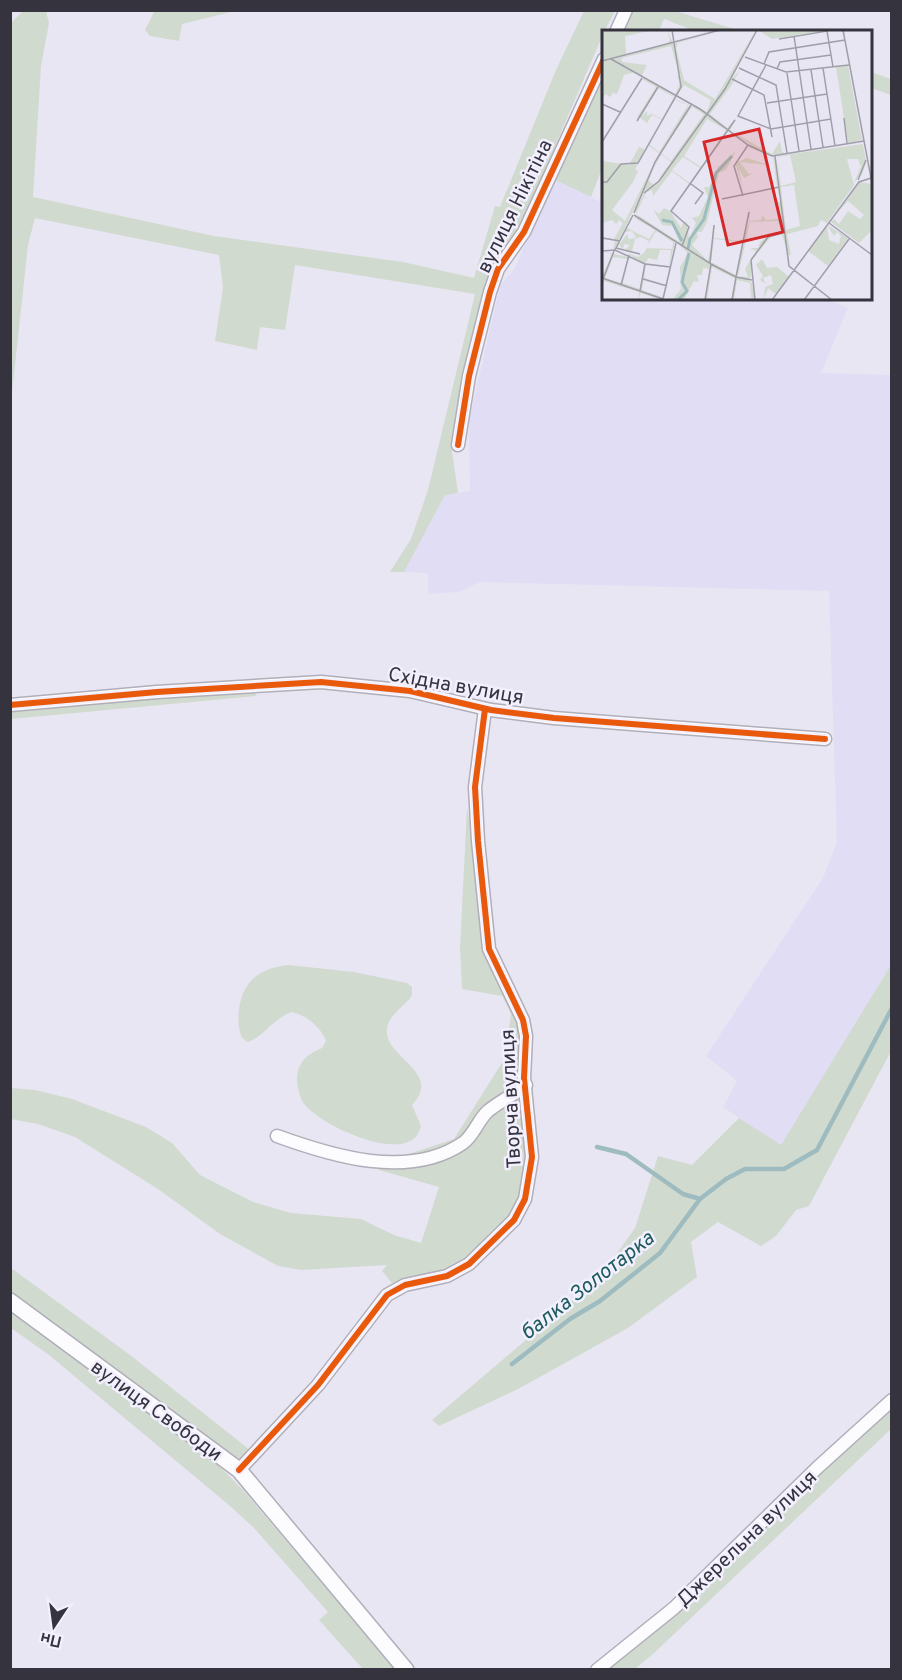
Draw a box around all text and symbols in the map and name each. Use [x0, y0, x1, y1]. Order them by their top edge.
inset map [602, 30, 872, 300]
street label: вулиця Нікітіна [472, 136, 559, 278]
street label: Східна вулиця [386, 662, 526, 712]
street label: Творча вулиця [495, 1029, 529, 1169]
water label: балка Золотарка [516, 1225, 660, 1347]
street label: вулиця Свободи [85, 1355, 227, 1468]
street label: Джерельна вулиця [671, 1465, 823, 1613]
north arrow [24, 1596, 84, 1656]
text: Пн [38, 1626, 64, 1651]

